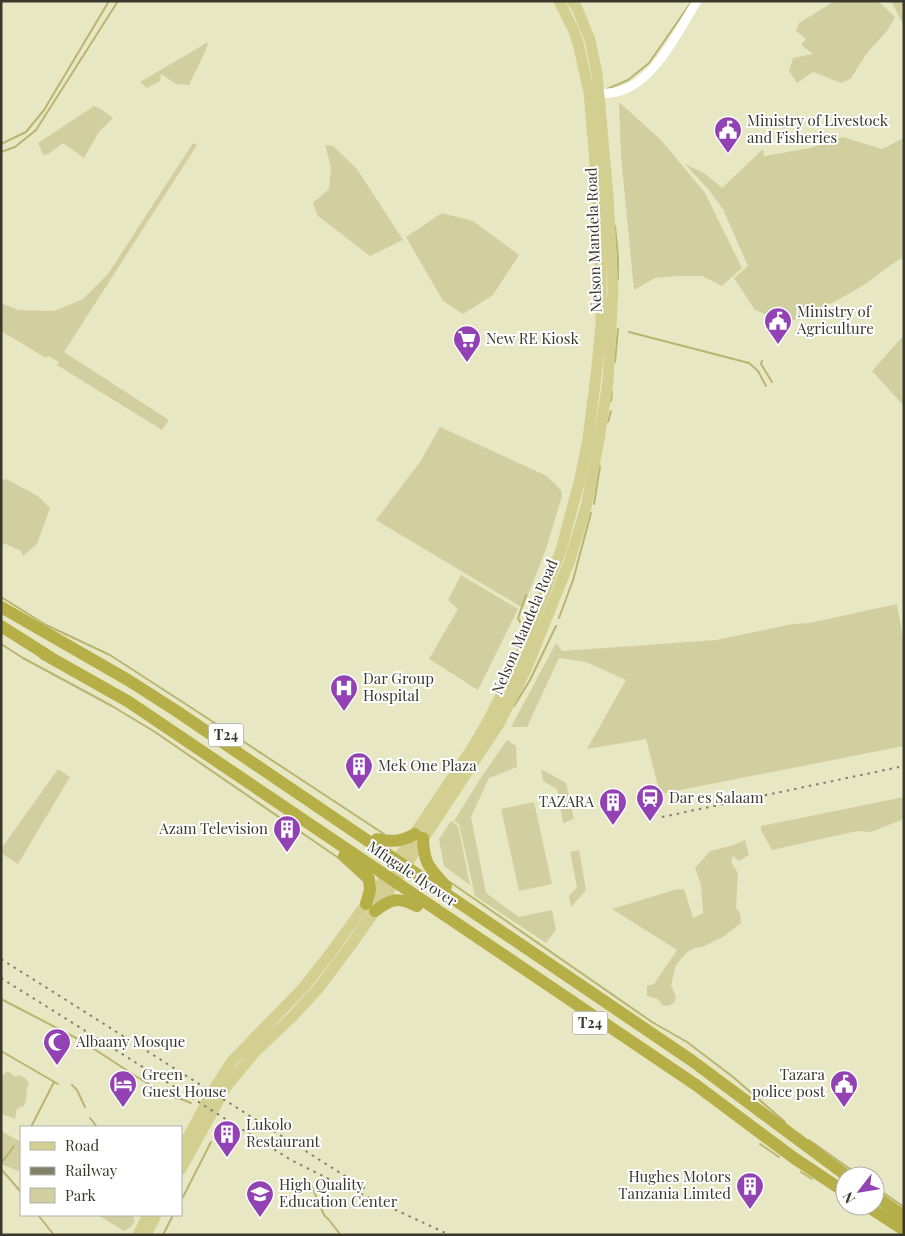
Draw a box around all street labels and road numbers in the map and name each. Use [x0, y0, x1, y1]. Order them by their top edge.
street label: Nelson Mandela Road [580, 167, 606, 313]
street label: Nelson Mandela Road [487, 556, 562, 697]
road number: T24 [208, 724, 244, 746]
street label: Mfugale flyover [364, 836, 461, 911]
road number: T24 [572, 1011, 608, 1034]

